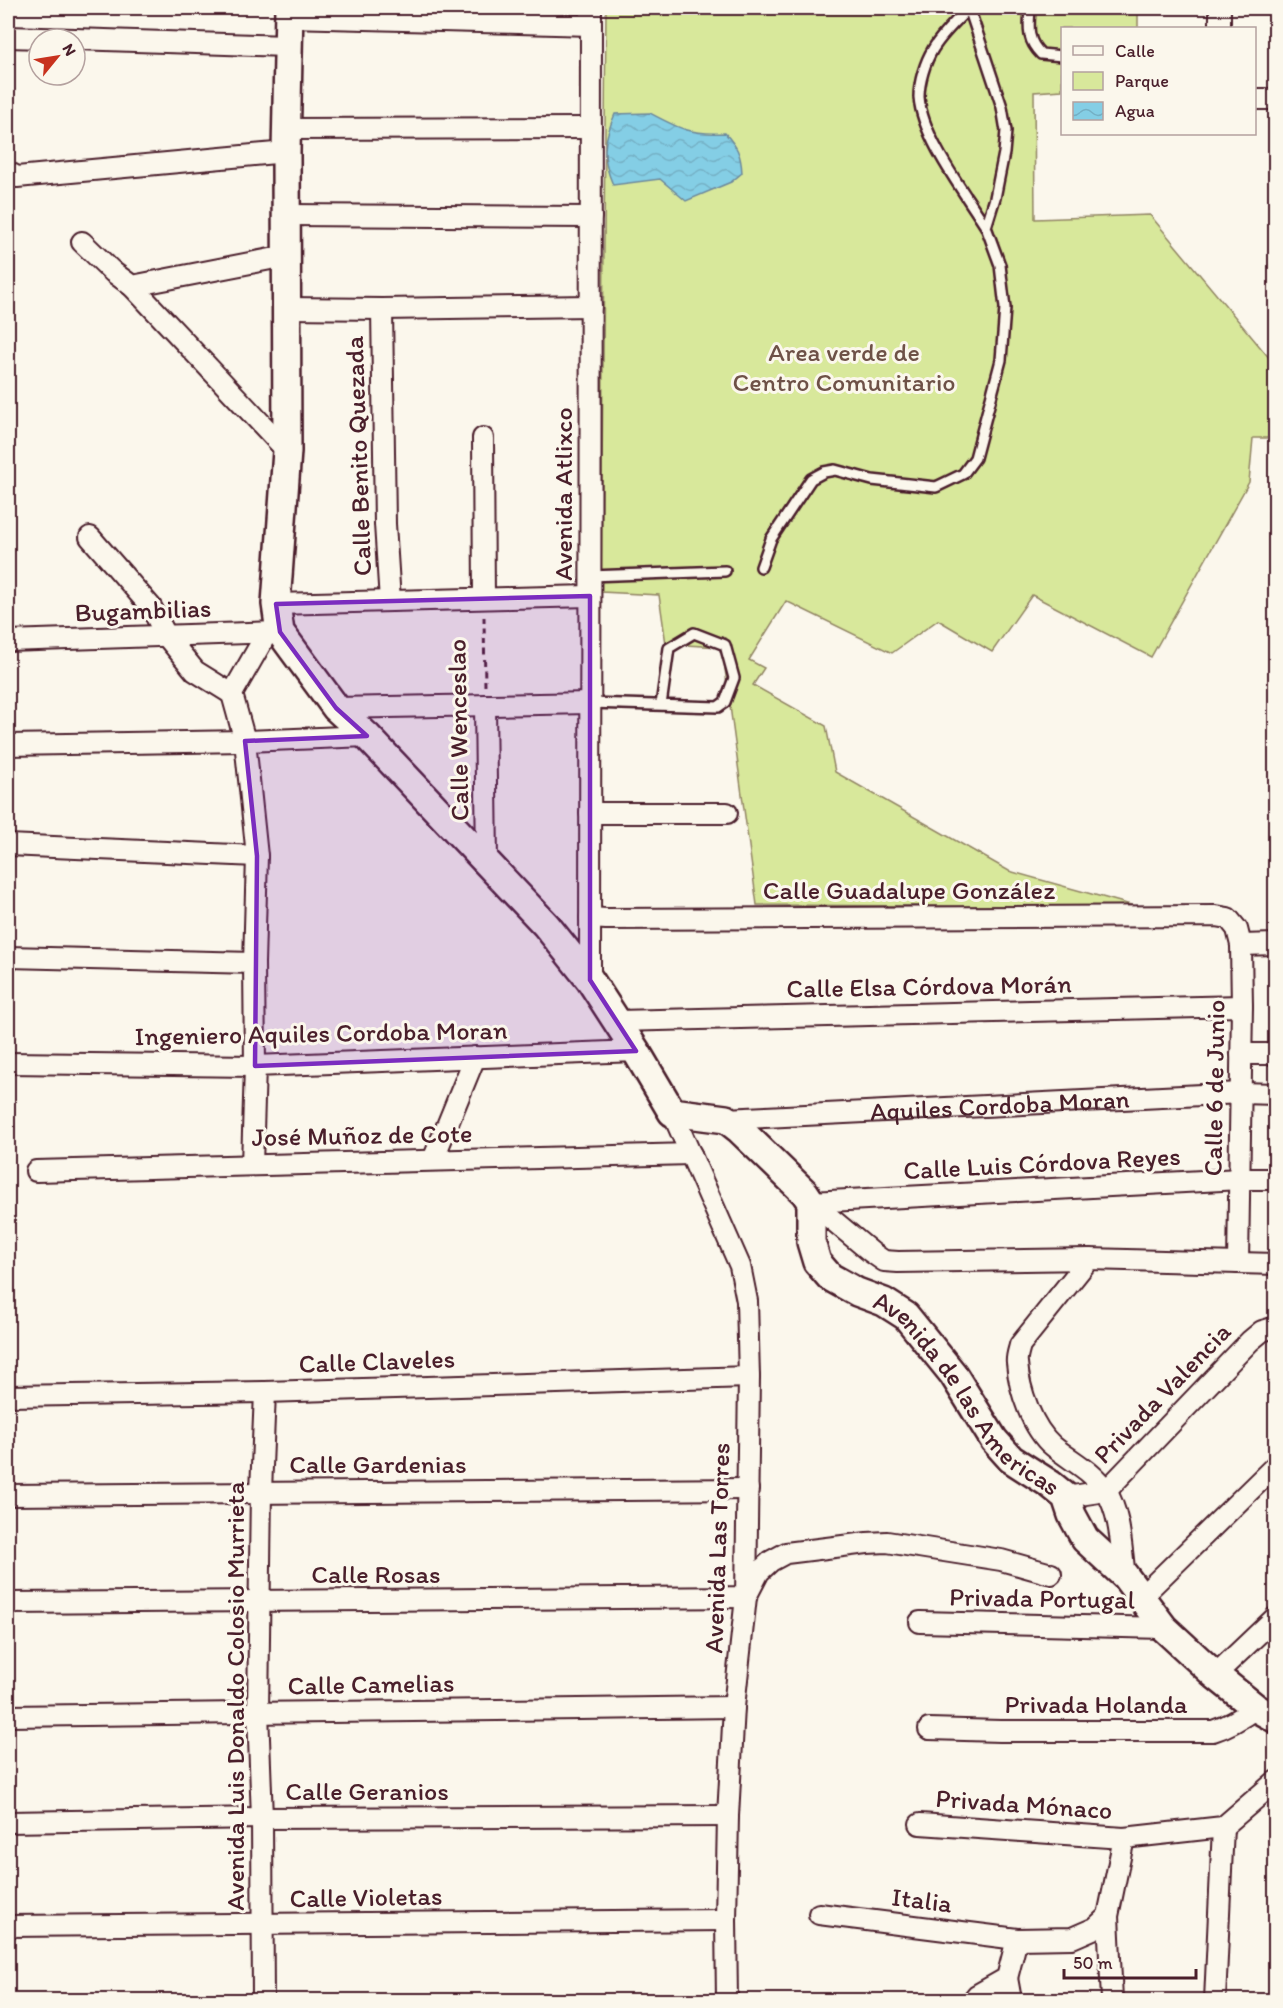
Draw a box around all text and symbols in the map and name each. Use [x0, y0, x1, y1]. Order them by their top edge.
north arrow [27, 27, 87, 87]
legend [1061, 27, 1256, 135]
text: N [59, 40, 80, 59]
text: Calle [1115, 40, 1155, 62]
text: Parque [1115, 70, 1169, 92]
text: Agua [1115, 100, 1155, 122]
street label: Calle Benito Quezada [338, 335, 378, 577]
park label: Area verde de Centro Comunitario [732, 336, 956, 398]
street label: Avenida Atlixco [547, 407, 579, 581]
street label: Bugambilias [74, 592, 212, 628]
street label: Calle Wenceslao [440, 639, 476, 821]
street label: Calle Guadalupe González [763, 874, 1055, 906]
street label: Calle Elsa Córdova Morán [786, 968, 1072, 1004]
street label: Calle 6 de Junio [1196, 999, 1232, 1177]
street label: Ingeniero Aquiles Cordoba Moran [134, 1014, 508, 1052]
street label: Aquiles Cordoba Moran [869, 1083, 1130, 1128]
street label: José Muñoz de Cote [251, 1117, 473, 1153]
street label: Calle Luis Córdova Reyes [903, 1140, 1181, 1186]
street label: Avenida de las Americas [869, 1284, 1067, 1502]
street label: Privada Valencia [1087, 1315, 1238, 1470]
street label: Calle Claveles [298, 1342, 456, 1380]
street label: Avenida Las Torres [697, 1442, 737, 1654]
street label: Calle Gardenias [289, 1448, 467, 1480]
street label: Avenida Luis Donaldo Colosio Murrieta [219, 1481, 251, 1911]
street label: Calle Rosas [311, 1558, 441, 1590]
street label: Privada Portugal [949, 1580, 1135, 1616]
street label: Calle Camelias [287, 1667, 455, 1701]
street label: Privada Holanda [1004, 1688, 1188, 1720]
street label: Calle Geranios [285, 1775, 449, 1807]
street label: Privada Mónaco [935, 1782, 1113, 1826]
street label: Calle Violetas [289, 1880, 443, 1914]
street label: Italia [890, 1880, 954, 1920]
scale bar [1064, 1942, 1196, 1980]
text: 50 m [1073, 1952, 1113, 1974]

